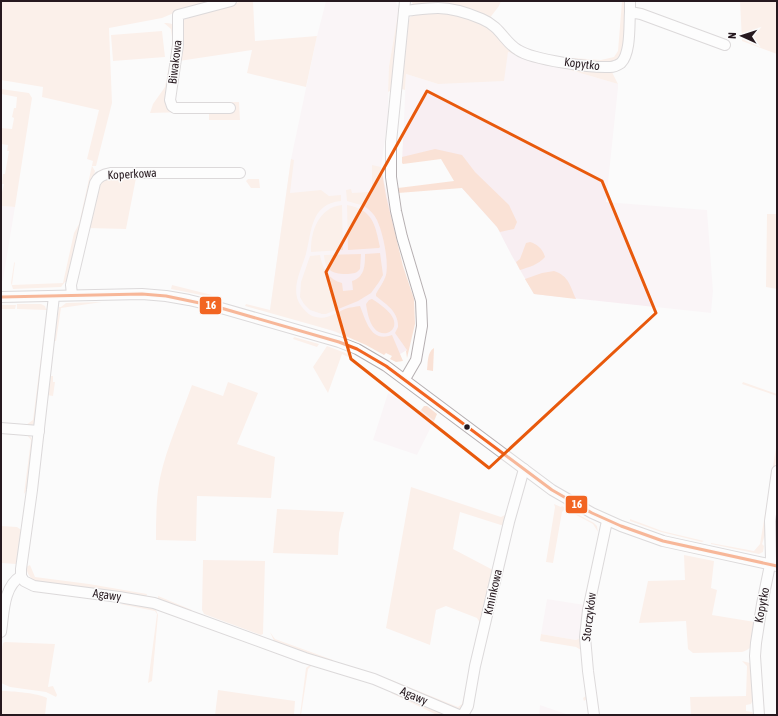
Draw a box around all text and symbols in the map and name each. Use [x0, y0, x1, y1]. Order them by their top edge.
north arrow [722, 16, 762, 56]
text: N [726, 32, 738, 39]
street label: Biwakowa [165, 39, 185, 85]
street label: Kopytko [563, 55, 601, 73]
street label: Koperkowa [107, 166, 157, 182]
line badge: 16 [199, 296, 222, 315]
text: 16 [206, 299, 216, 311]
unlabelled marker [462, 422, 472, 432]
line badge: 16 [565, 495, 588, 514]
text: 16 [572, 498, 582, 510]
street label: Kminkowa [481, 568, 505, 616]
street label: Agawy [92, 586, 122, 604]
street label: Kopytko [752, 586, 772, 624]
street label: Storczyków [579, 592, 599, 642]
street label: Agawy [398, 684, 430, 708]

